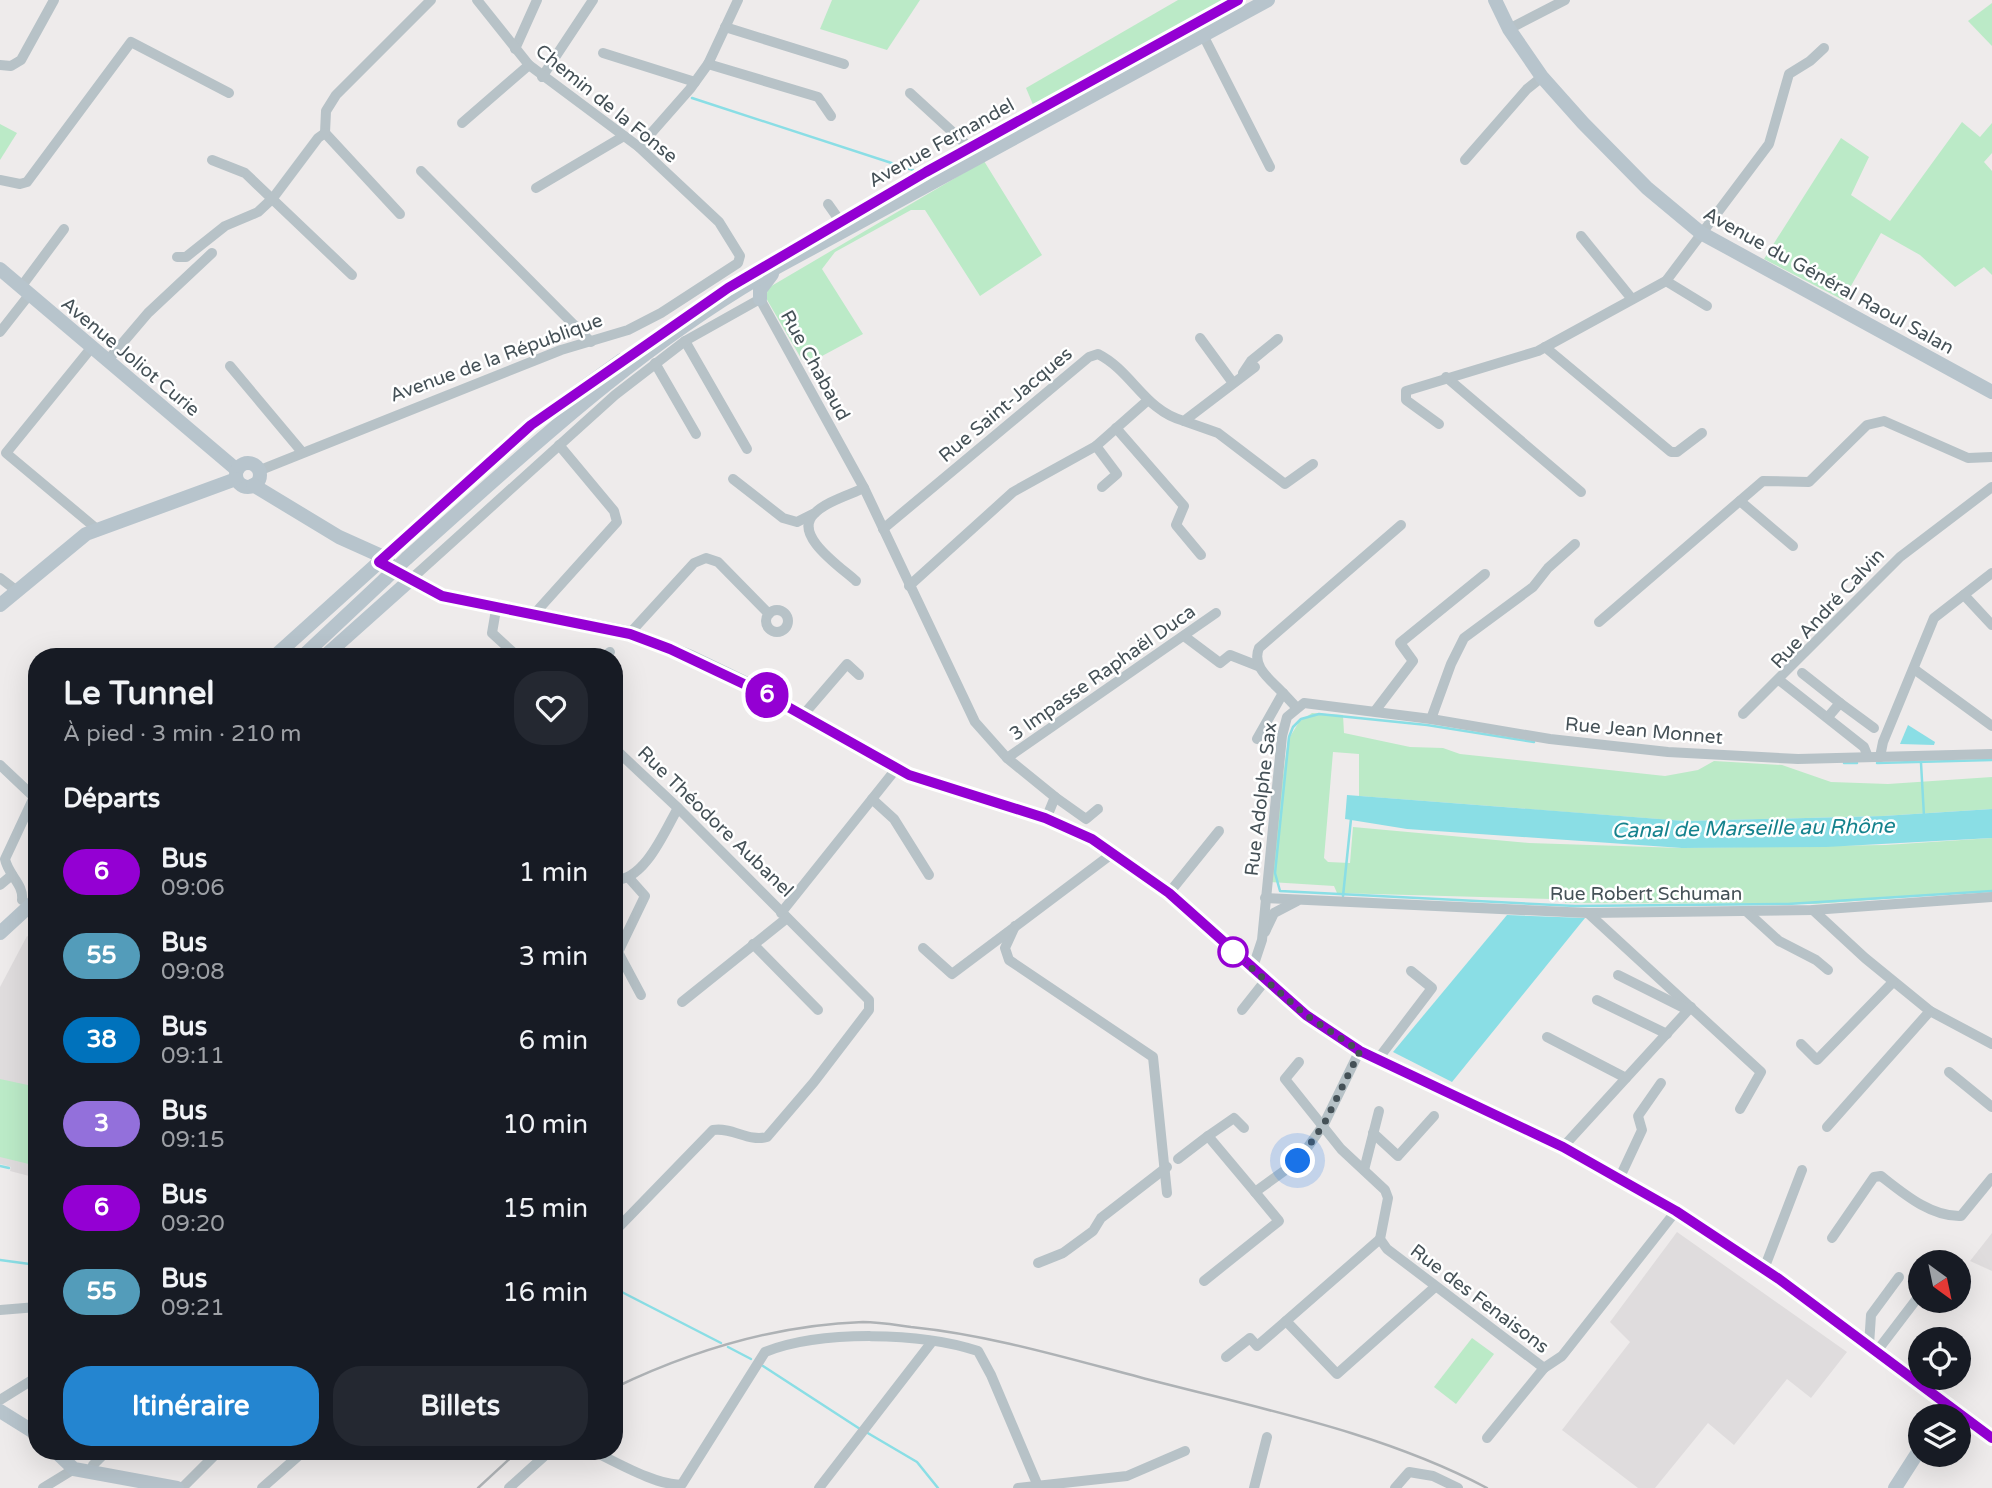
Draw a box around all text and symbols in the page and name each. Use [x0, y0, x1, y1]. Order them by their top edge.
street label: Chemin de la Fonse [531, 40, 682, 168]
street label: Avenue Fernandel [865, 94, 1018, 192]
street label: Avenue du Général Raoul Salan [1699, 203, 1958, 359]
street label: Avenue Joliot Curie [57, 292, 204, 421]
street label: Rue Chabaud [776, 307, 854, 424]
street label: Avenue de la République [387, 309, 606, 407]
street label: Rue Saint-Jacques [934, 343, 1077, 467]
street label: Rue André Calvin [1766, 544, 1889, 673]
street label: 3 Impasse Raphaël Duca [1006, 600, 1200, 745]
button: heart [514, 671, 588, 745]
line badge: 6 [744, 672, 790, 718]
text: Le Tunnel [63, 674, 215, 713]
text: 6 [759, 680, 775, 709]
street label: Rue Jean Monnet [1564, 713, 1724, 749]
text: À pied · 3 min · 210 m [63, 720, 302, 748]
street label: Rue Adolphe Sax [1241, 721, 1281, 877]
street label: Rue Théodore Aubanel [633, 742, 798, 902]
text: Départs [63, 783, 160, 814]
water label: Canal de Marseille au Rhône [1612, 814, 1896, 843]
text: Bus [161, 843, 207, 874]
text: 6 [94, 857, 109, 886]
text: 1 min [519, 857, 588, 888]
text: 09:06 [161, 874, 225, 902]
street label: Rue Robert Schuman [1550, 883, 1742, 905]
text: Bus [161, 927, 207, 958]
unlabelled marker [1218, 937, 1248, 967]
text: 55 [86, 941, 117, 970]
text: 3 min [519, 941, 588, 972]
text: 09:08 [161, 958, 225, 986]
text: Bus [161, 1011, 207, 1042]
text: 38 [86, 1025, 117, 1054]
text: 6 min [519, 1025, 588, 1056]
text: 09:11 [161, 1042, 225, 1070]
text: Bus [161, 1095, 207, 1126]
text: 3 [94, 1109, 109, 1138]
text: 10 min [502, 1109, 588, 1140]
text: 09:15 [161, 1126, 225, 1154]
your location [1280, 1143, 1315, 1178]
text: Bus [161, 1179, 207, 1210]
text: 6 [94, 1193, 109, 1222]
text: 15 min [502, 1193, 588, 1224]
text: 09:20 [161, 1210, 225, 1238]
street label: Rue des Fenaisons [1406, 1240, 1553, 1358]
north arrow [1908, 1250, 1970, 1312]
map controls [1908, 1250, 1971, 1467]
text: Bus [161, 1263, 207, 1294]
text: 55 [86, 1277, 117, 1306]
text: 16 min [502, 1277, 588, 1308]
text: 09:21 [161, 1294, 225, 1322]
button: locate [1908, 1327, 1971, 1390]
button: Itinéraire [63, 1366, 319, 1446]
button: Billets [333, 1366, 588, 1446]
button: layers [1908, 1404, 1971, 1467]

